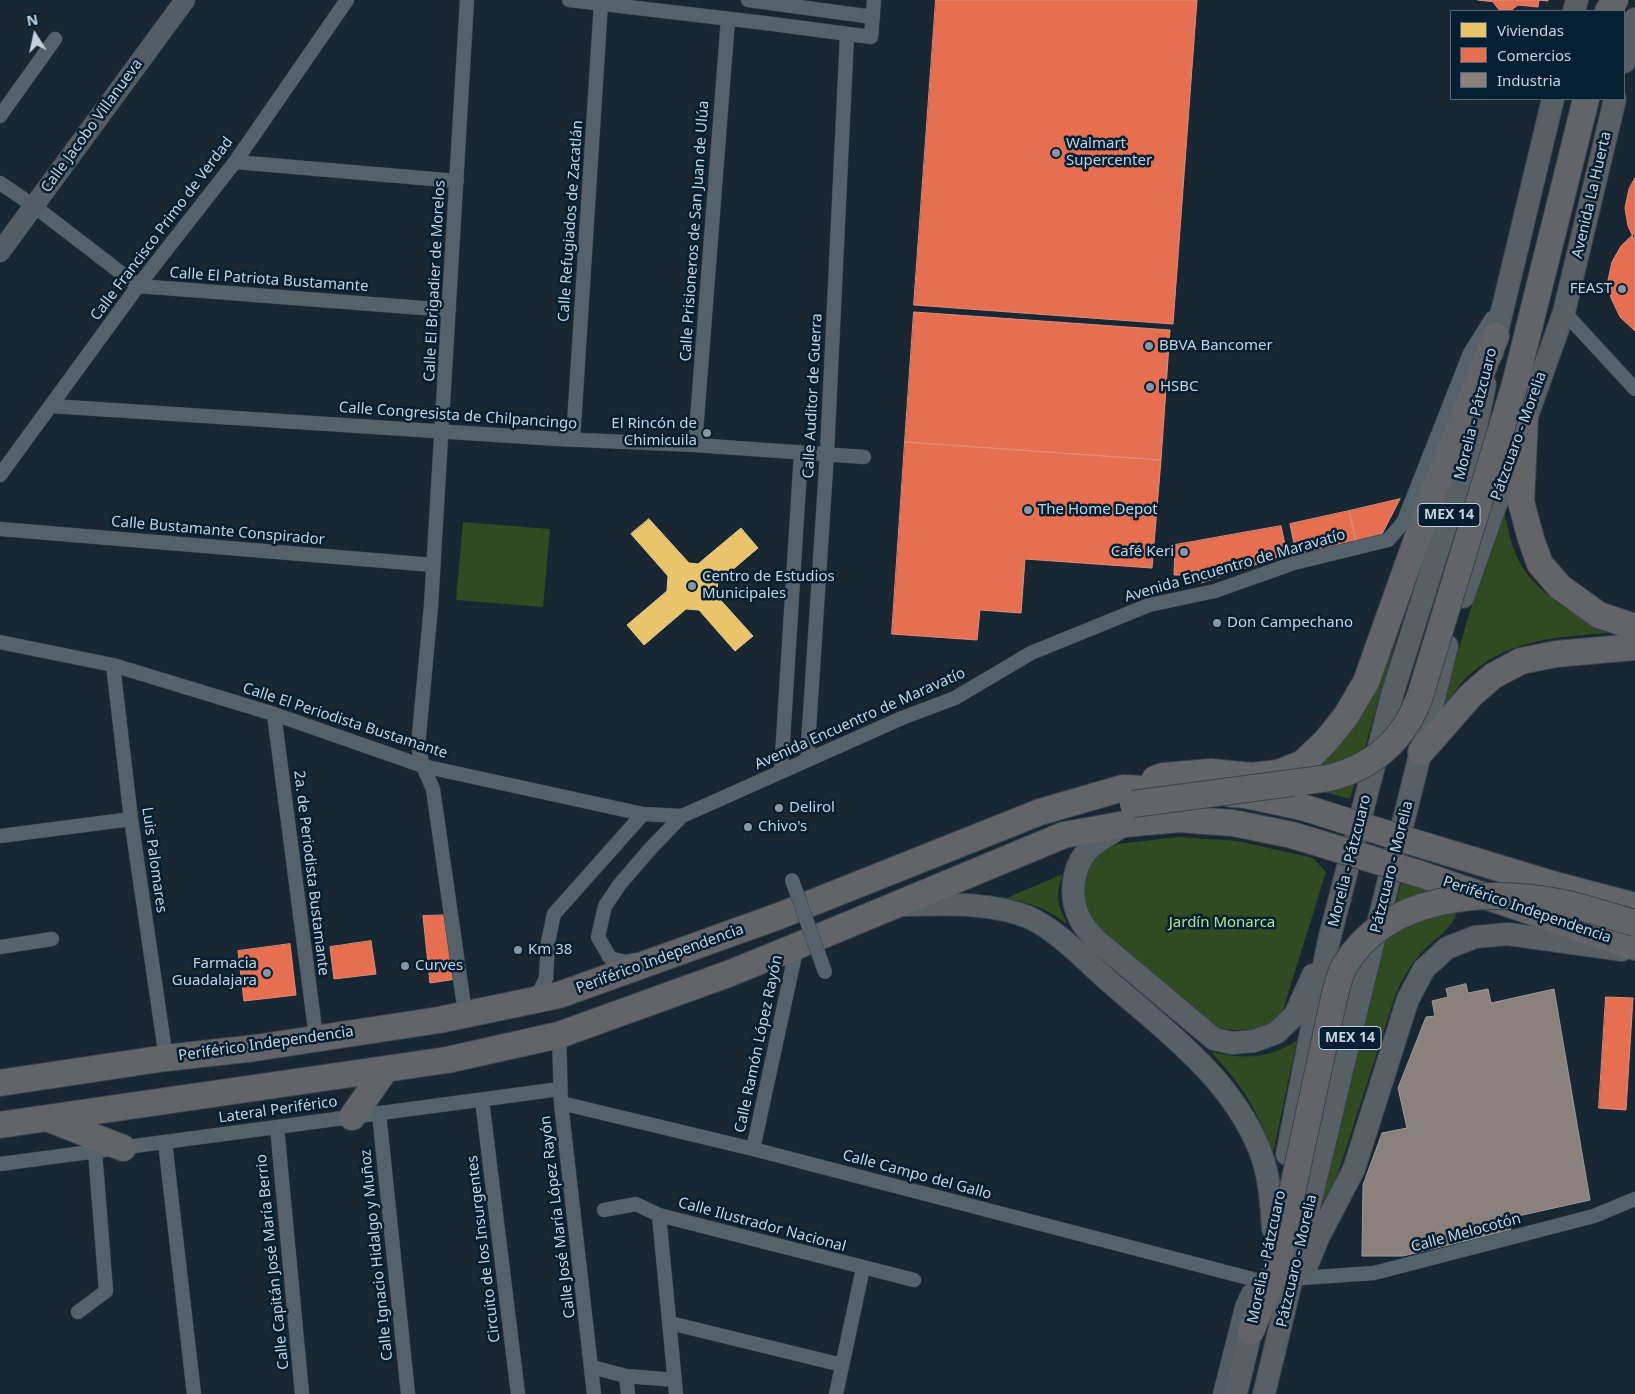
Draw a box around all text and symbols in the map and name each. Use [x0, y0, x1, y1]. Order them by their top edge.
text: N [25, 9, 40, 30]
north arrow [10, 10, 60, 60]
legend [1450, 10, 1625, 100]
text: Viviendas [1497, 20, 1564, 40]
text: Comercios [1497, 45, 1571, 65]
street label: Calle Jacobo Villanueva [37, 56, 147, 196]
text: Industria [1497, 70, 1561, 90]
street label: Calle Prisioneros de San Juan de Ulúa [677, 100, 713, 362]
street label: Calle Refugiados de Zacatlán [555, 119, 587, 323]
street label: Avenida La Huerta [1569, 130, 1615, 260]
street label: Calle Francisco Primo de Verdad [87, 134, 237, 324]
place label: Walmart Supercenter [1066, 135, 1152, 170]
marker: Walmart Supercenter [1050, 147, 1062, 159]
street label: Calle El Brigadier de Morelos [421, 180, 449, 382]
street label: Calle El Patriota Bustamante [169, 264, 369, 296]
place label: FEAST [1570, 280, 1612, 298]
marker: FEAST [1616, 283, 1628, 295]
street label: Calle Auditor de Guerra [800, 313, 826, 479]
place label: BBVA Bancomer [1159, 337, 1273, 355]
marker: BBVA Bancomer [1143, 340, 1155, 352]
street label: Morelia - Pátzcuaro [1451, 346, 1501, 482]
street label: Pátzcuaro - Morelia [1487, 369, 1551, 503]
place label: HSBC [1160, 378, 1199, 396]
marker: HSBC [1144, 381, 1156, 393]
street label: Calle Congresista de Chilpancingo [338, 399, 578, 433]
place label: El Rincón de Chimicuila [611, 415, 697, 450]
marker: El Rincón de Chimicuila [701, 427, 713, 439]
place label: The Home Depot [1038, 501, 1158, 519]
marker: The Home Depot [1022, 504, 1034, 516]
road number: MEX 14 [1418, 504, 1480, 526]
street label: Calle Bustamante Conspirador [110, 513, 326, 549]
street label: Avenida Encuentro de Maravatío [1123, 526, 1347, 606]
place label: Café Keri [1111, 543, 1174, 561]
marker: Café Keri [1178, 546, 1190, 558]
place label: Centro de Estudios Municipales [702, 568, 835, 603]
marker: Centro de Estudios Municipales [686, 580, 698, 592]
place label: Don Campechano [1227, 614, 1353, 632]
marker: Don Campechano [1211, 617, 1223, 629]
street label: Avenida Encuentro de Maravatío [752, 664, 968, 774]
street label: Calle El Periodista Bustamante [240, 679, 450, 763]
street label: 2a. de Periodista Bustamante [289, 769, 333, 977]
street label: Morelia - Pátzcuaro [1325, 793, 1375, 929]
place label: Delirol [789, 799, 835, 817]
street label: Pátzcuaro - Morelia [1367, 799, 1417, 935]
marker: Delirol [773, 802, 785, 814]
street label: Luis Palomares [138, 806, 170, 914]
place label: Chivo's [758, 818, 807, 836]
marker: Chivo's [742, 821, 754, 833]
street label: Periférico Independencia [1440, 873, 1614, 947]
park label: Jardín Monarca [1169, 914, 1275, 932]
street label: Periférico Independencia [574, 920, 746, 998]
place label: Km 38 [528, 941, 572, 959]
marker: Km 38 [512, 944, 524, 956]
street label: Calle Ramón López Rayón [731, 954, 787, 1134]
place label: Farmacia Guadalajara [172, 955, 257, 990]
place label: Curves [415, 957, 463, 975]
marker: Curves [399, 960, 411, 972]
marker: Farmacia Guadalajara [261, 967, 273, 979]
street label: Periférico Independencia [177, 1023, 355, 1065]
road number: MEX 14 [1319, 1026, 1381, 1050]
street label: Lateral Periférico [217, 1093, 339, 1127]
street label: Calle José María López Rayón [537, 1115, 579, 1319]
street label: Calle Campo del Gallo [840, 1146, 994, 1204]
street label: Calle Ignacio Hidalgo y Muñoz [357, 1148, 397, 1362]
street label: Calle Capitán José María Berrio [253, 1153, 293, 1371]
street label: Circuito de los Insurgentes [464, 1154, 504, 1344]
street label: Morelia - Pátzcuaro [1244, 1189, 1290, 1325]
street label: Pátzcuaro - Morelia [1273, 1193, 1321, 1329]
street label: Calle Ilustrador Nacional [676, 1194, 848, 1256]
street label: Calle Melocotón [1409, 1210, 1523, 1256]

